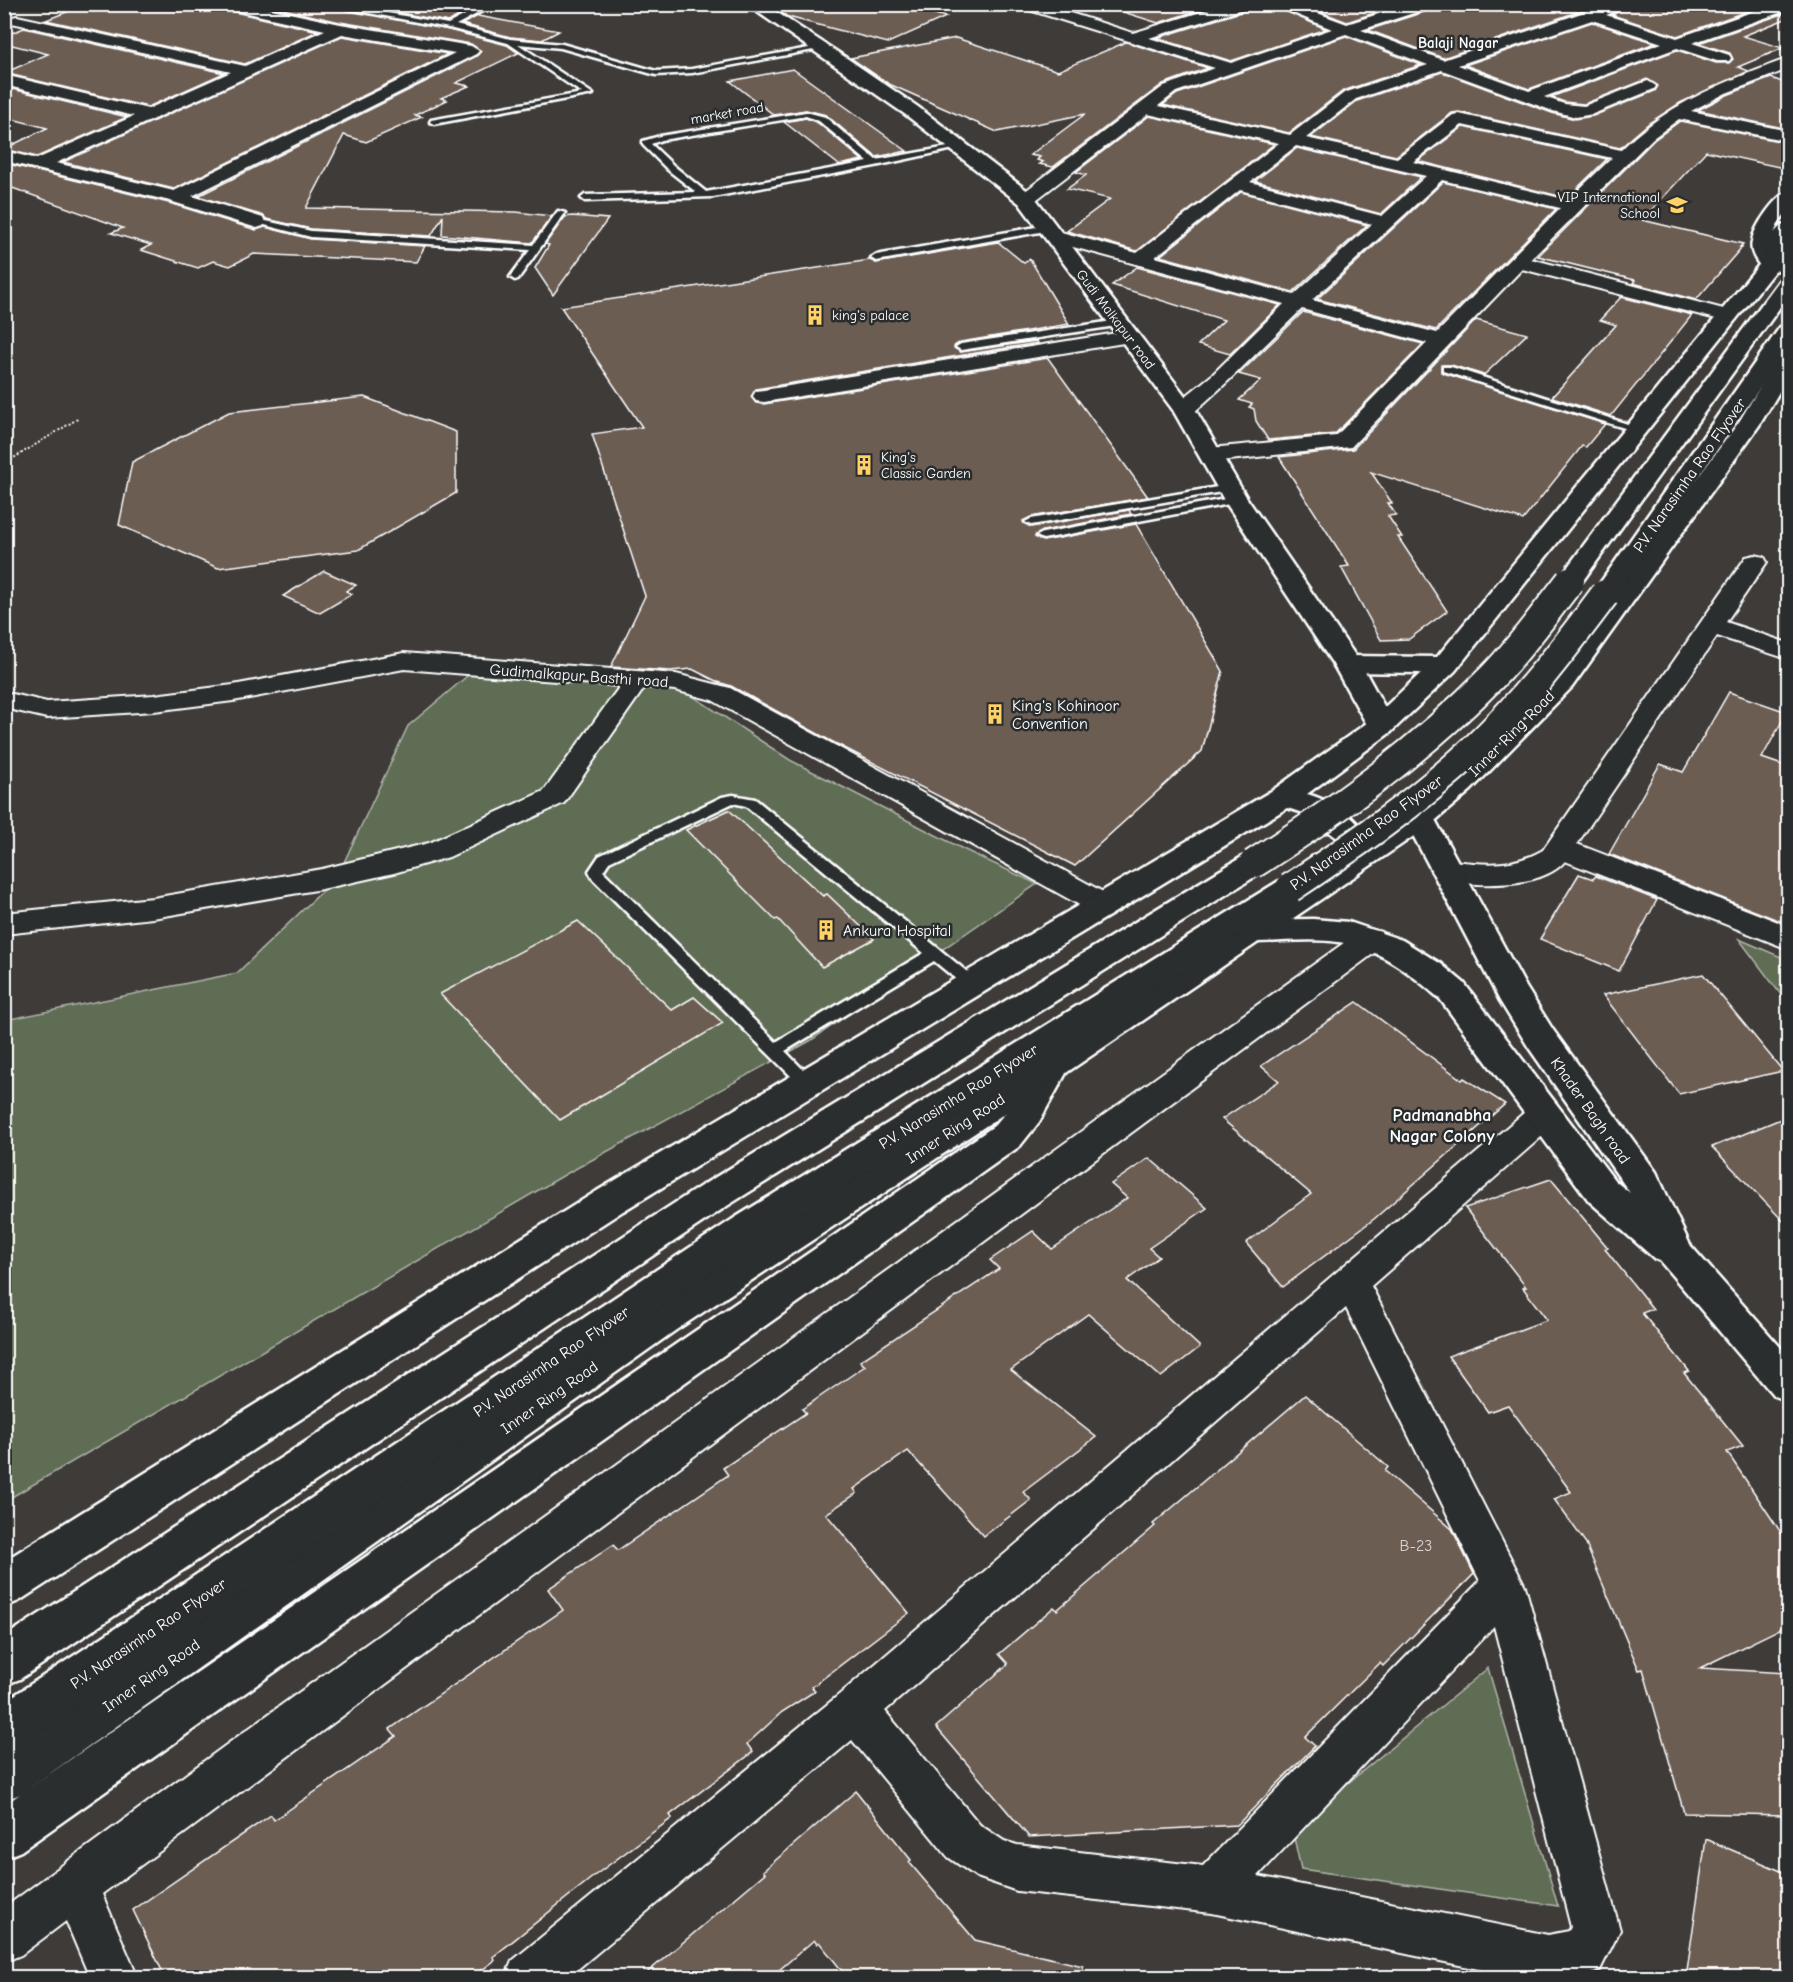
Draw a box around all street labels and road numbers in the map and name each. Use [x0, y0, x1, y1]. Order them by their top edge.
street label: market road [689, 99, 765, 128]
street label: Gudi Malkapur road [1073, 266, 1159, 372]
street label: P.V. Narasimha Rao Flyover [1630, 395, 1750, 556]
street label: Gudimalkapur Basthi road [489, 661, 669, 691]
street label: Inner Ring Road [1465, 687, 1558, 780]
street label: P.V. Narasimha Rao Flyover [1287, 771, 1447, 894]
street label: P.V. Narasimha Rao Flyover [876, 1040, 1042, 1153]
street label: Khader Bagh road [1547, 1054, 1634, 1167]
street label: Inner Ring Road [903, 1090, 1008, 1167]
street label: P.V. Narasimha Rao Flyover [470, 1303, 633, 1421]
street label: Inner Ring Road [498, 1358, 601, 1438]
street label: P.V. Narasimha Rao Flyover [67, 1575, 230, 1693]
street label: Inner Ring Road [100, 1636, 203, 1716]

